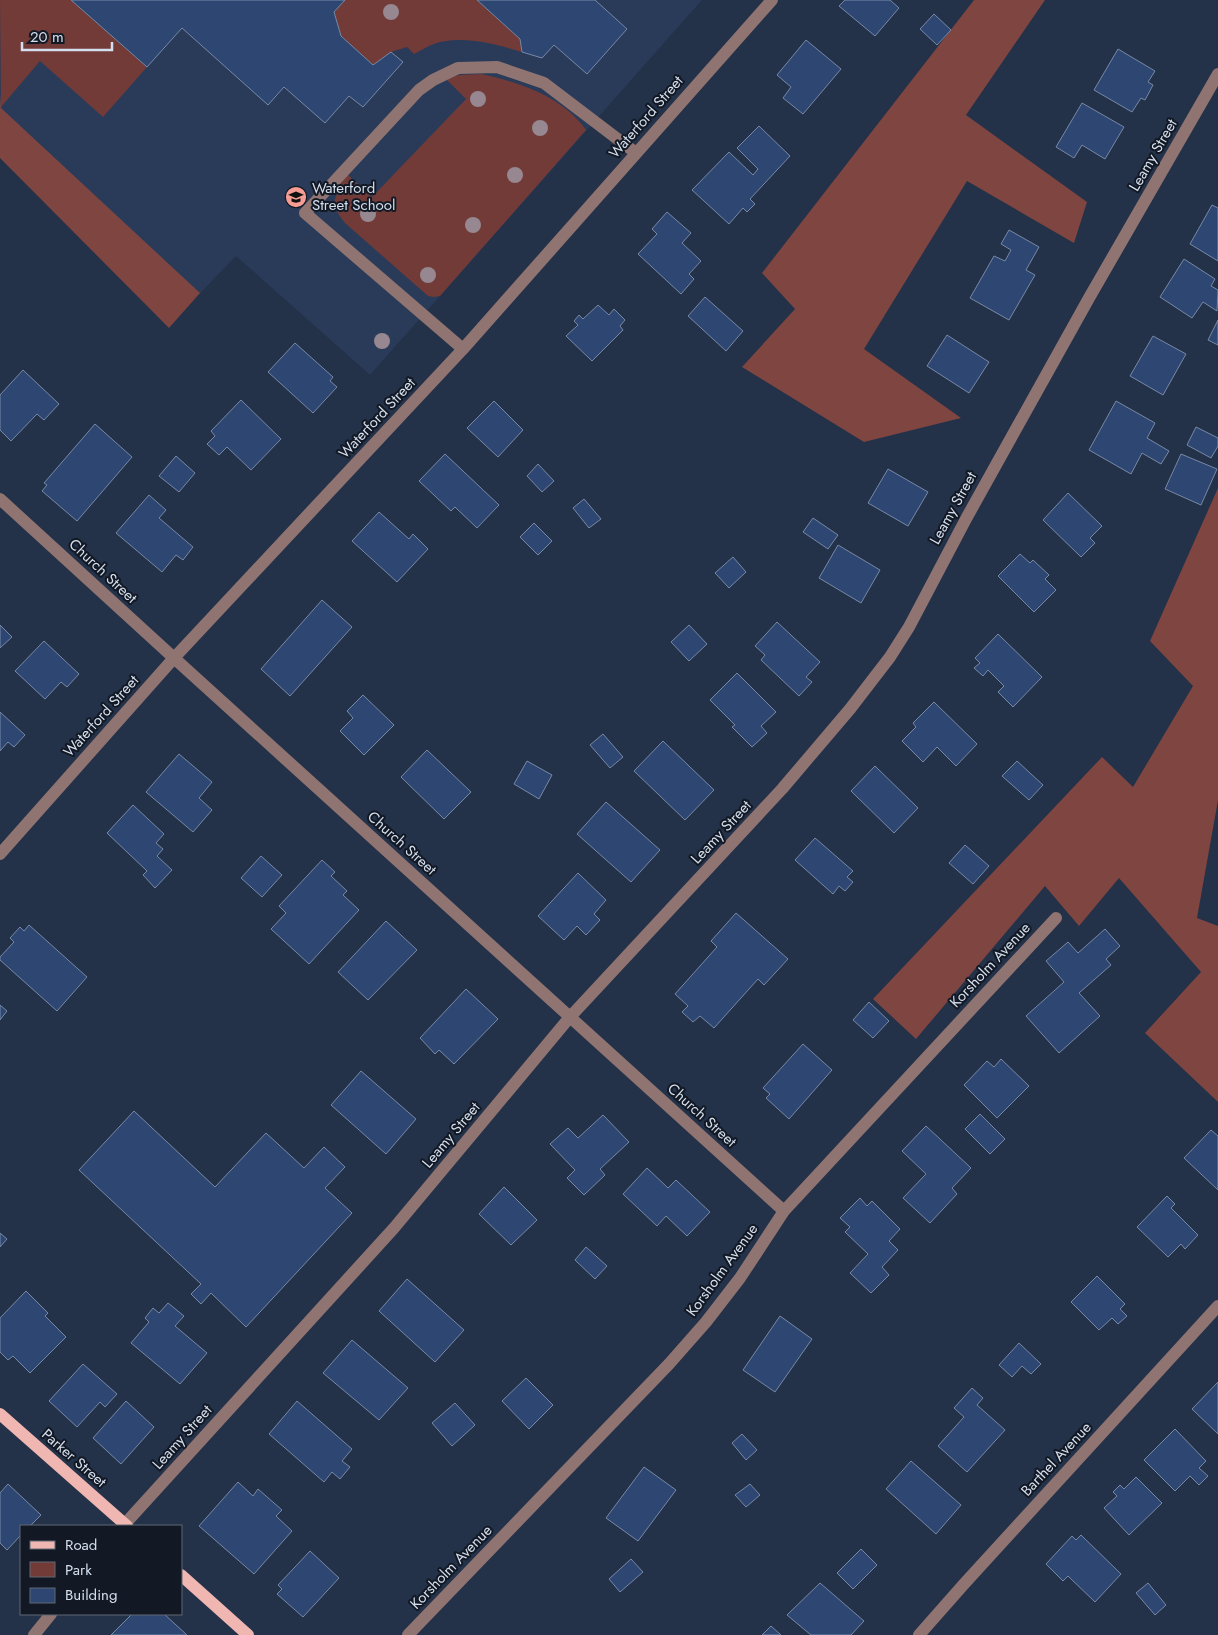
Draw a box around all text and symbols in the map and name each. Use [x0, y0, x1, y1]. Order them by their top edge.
scale bar [22, 20, 112, 52]
text: 20 m [30, 26, 64, 48]
street label: Waterford Street [604, 70, 689, 163]
street label: Leamy Street [1123, 114, 1183, 195]
place label: Waterford Street School [312, 177, 395, 216]
school or university icon: Waterford Street School [284, 185, 308, 209]
street label: Waterford Street [334, 372, 421, 463]
street label: Leamy Street [924, 467, 982, 548]
street label: Church Street [64, 534, 142, 609]
street label: Waterford Street [58, 670, 144, 762]
street label: Leamy Street [686, 795, 757, 869]
street label: Church Street [363, 806, 442, 880]
street label: Korsholm Avenue [944, 917, 1036, 1013]
street label: Church Street [663, 1078, 742, 1152]
street label: Leamy Street [417, 1097, 485, 1173]
street label: Korsholm Avenue [681, 1219, 763, 1321]
street label: Leamy Street [147, 1400, 217, 1474]
street label: Barthel Avenue [1016, 1417, 1096, 1501]
street label: Parker Street [37, 1424, 112, 1493]
street label: Korsholm Avenue [405, 1520, 497, 1614]
legend [20, 1525, 182, 1615]
text: Road [65, 1534, 97, 1556]
text: Park [65, 1559, 92, 1581]
text: Building [65, 1584, 117, 1606]

